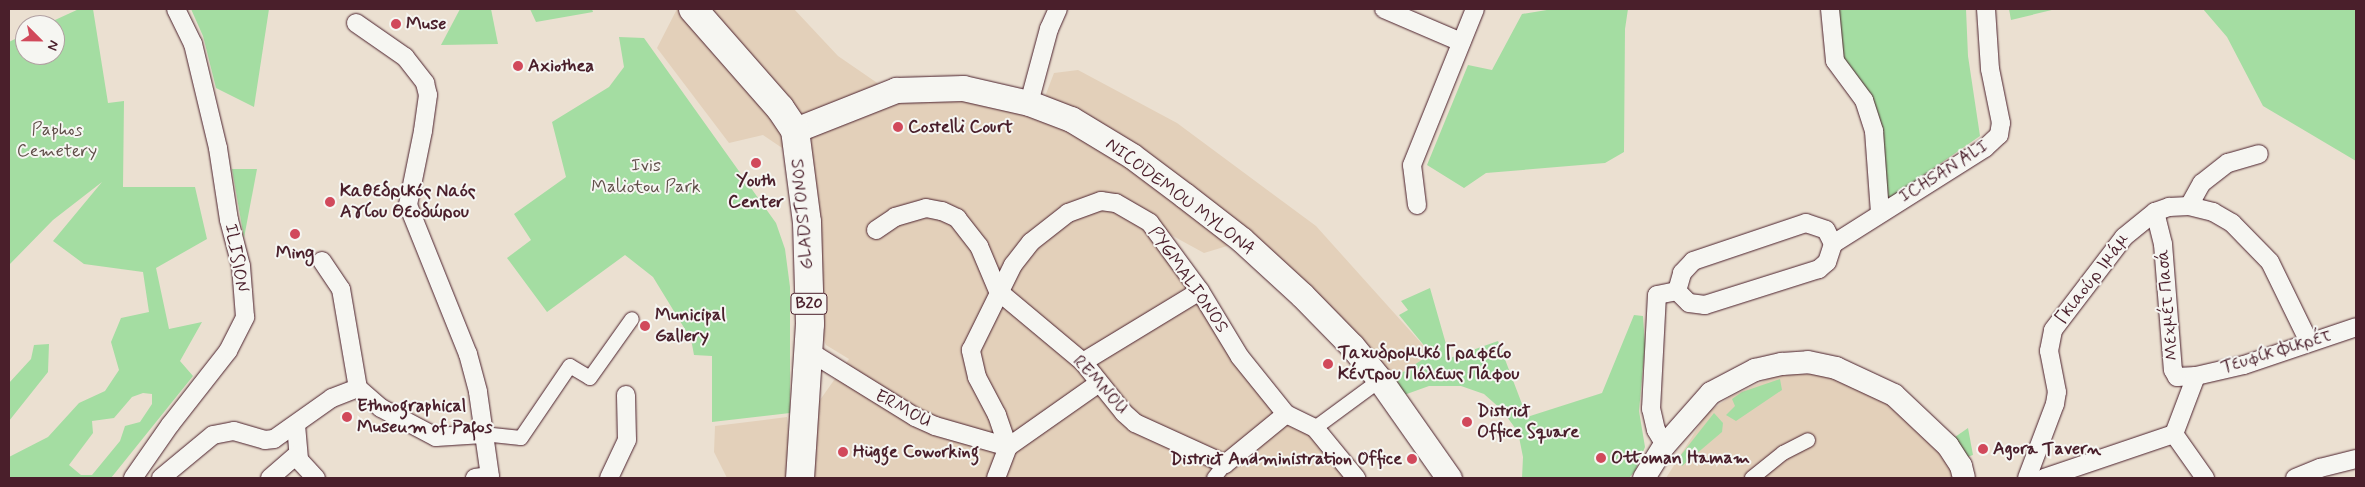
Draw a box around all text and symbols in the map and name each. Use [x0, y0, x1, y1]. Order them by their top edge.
place label: Muse [406, 13, 446, 35]
north arrow [15, 15, 65, 65]
marker: Muse [390, 18, 402, 30]
text: N [43, 38, 63, 53]
place label: Axiothea [528, 55, 594, 77]
marker: Axiothea [512, 60, 524, 72]
place label: Costelli Court [908, 116, 1013, 138]
park label: Paphos Cemetery [17, 120, 97, 162]
marker: Costelli Court [892, 121, 904, 133]
street label: NICODEMOU MYLONA [1101, 134, 1259, 260]
street label: ICHSAN ALI [1894, 135, 1994, 209]
park label: Ivis Maliotou Park [591, 156, 701, 198]
marker: Youth Center [750, 157, 762, 169]
street label: GLADSTONOS [787, 158, 819, 270]
place label: Youth Center [728, 171, 784, 213]
place label: Καθεδρικός Ναός Αγίου Θεοδώρου [340, 181, 476, 223]
marker: Καθεδρικός Ναός Αγίου Θεοδώρου [324, 196, 336, 208]
street label: ILISION [219, 222, 253, 294]
street label: PYGMALIONOS [1143, 223, 1233, 337]
marker: Ming [289, 228, 301, 240]
street label: Γκιαούρ Ιμάμ [2051, 229, 2135, 329]
place label: Ming [276, 242, 314, 264]
street label: Μεχμέτ Πασά [2152, 249, 2184, 361]
road number: B20 [790, 290, 828, 318]
place label: Municipal Gallery [655, 305, 726, 348]
marker: Municipal Gallery [639, 320, 651, 332]
street label: Τευφίκ Φικρέτ [2219, 325, 2333, 379]
place label: Ταχυδρομικό Γραφείο Κέντρου Πόλεως Πάφου [1338, 343, 1519, 386]
street label: REMNOU [1068, 351, 1132, 419]
marker: Ταχυδρομικό Γραφείο Κέντρου Πόλεως Πάφου [1322, 358, 1334, 370]
street label: ERMOU [871, 385, 935, 433]
place label: Ethnographical Museum of Pafos [357, 396, 493, 438]
place label: District Office Square [1477, 401, 1580, 444]
marker: Ethnographical Museum of Pafos [341, 411, 353, 423]
marker: District Office Square [1461, 416, 1473, 428]
place label: Agora Tavern [1993, 438, 2093, 460]
place label: Hügge Coworking [853, 441, 983, 463]
marker: Agora Tavern [1977, 443, 1989, 455]
marker: Hügge Coworking [837, 446, 849, 458]
place label: Ottoman Hamam [1611, 447, 1753, 469]
place label: District Andministration Office [1170, 448, 1402, 470]
marker: Ottoman Hamam [1595, 452, 1607, 464]
marker: District Andministration Office [1406, 453, 1418, 465]

